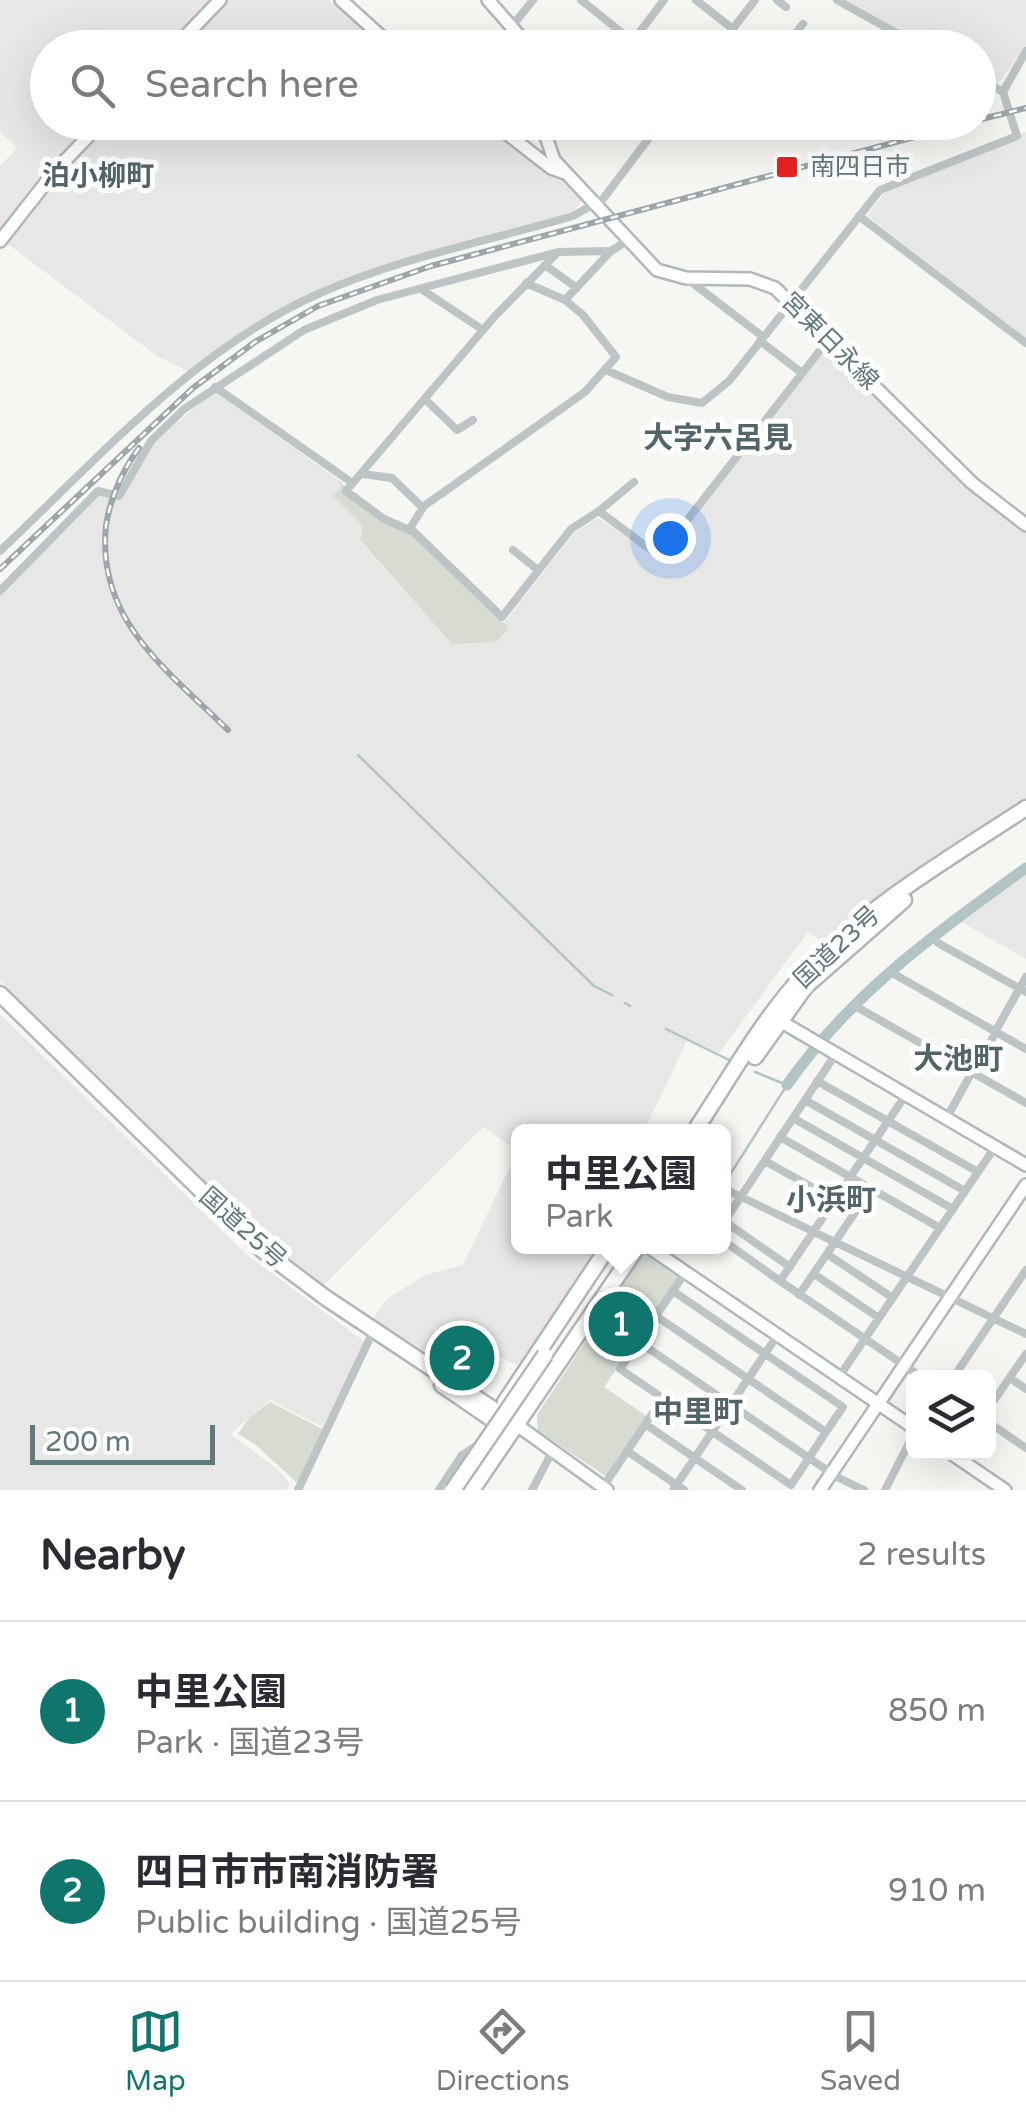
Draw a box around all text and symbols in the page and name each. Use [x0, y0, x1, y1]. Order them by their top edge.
search box [30, 30, 996, 140]
icon: search [65, 58, 120, 113]
text: Search here [145, 62, 359, 108]
place label: 南四日市 [810, 152, 910, 182]
marker: 南四日市 [774, 154, 800, 180]
district label: 泊小柳町 [42, 159, 154, 193]
street label: 宮東日永線 [775, 286, 885, 396]
district label: 大字六呂見 [643, 420, 793, 457]
your location [645, 513, 696, 564]
street label: 国道23号 [788, 900, 886, 994]
district label: 大池町 [913, 1041, 1003, 1078]
popup [511, 1124, 731, 1254]
text: 中里公園 [545, 1152, 697, 1198]
street label: 国道25号 [193, 1181, 293, 1275]
district label: 小浜町 [786, 1182, 876, 1219]
text: Park [545, 1198, 613, 1236]
pin: 1 [588, 1286, 654, 1362]
pin: 2 [430, 1320, 494, 1396]
map controls [906, 1370, 996, 1460]
button: layers [906, 1370, 996, 1460]
district label: 中里町 [653, 1394, 743, 1431]
scale bar [30, 1420, 215, 1464]
text: 200 m [45, 1425, 131, 1459]
text: Nearby [40, 1530, 185, 1581]
text: 2 results [857, 1536, 986, 1574]
text: 中里公園 [135, 1670, 287, 1716]
text: 1 [62, 1692, 83, 1730]
text: 850 m [888, 1692, 986, 1730]
text: Park · 国道23号 [135, 1724, 365, 1762]
text: 四日市市南消防署 [135, 1850, 439, 1896]
text: 2 [62, 1872, 83, 1910]
text: 910 m [888, 1872, 986, 1910]
text: Public building · 国道25号 [135, 1904, 522, 1942]
tab: Map [125, 2004, 186, 2098]
tab: Directions [436, 2004, 570, 2098]
tab: Saved [820, 2004, 901, 2098]

